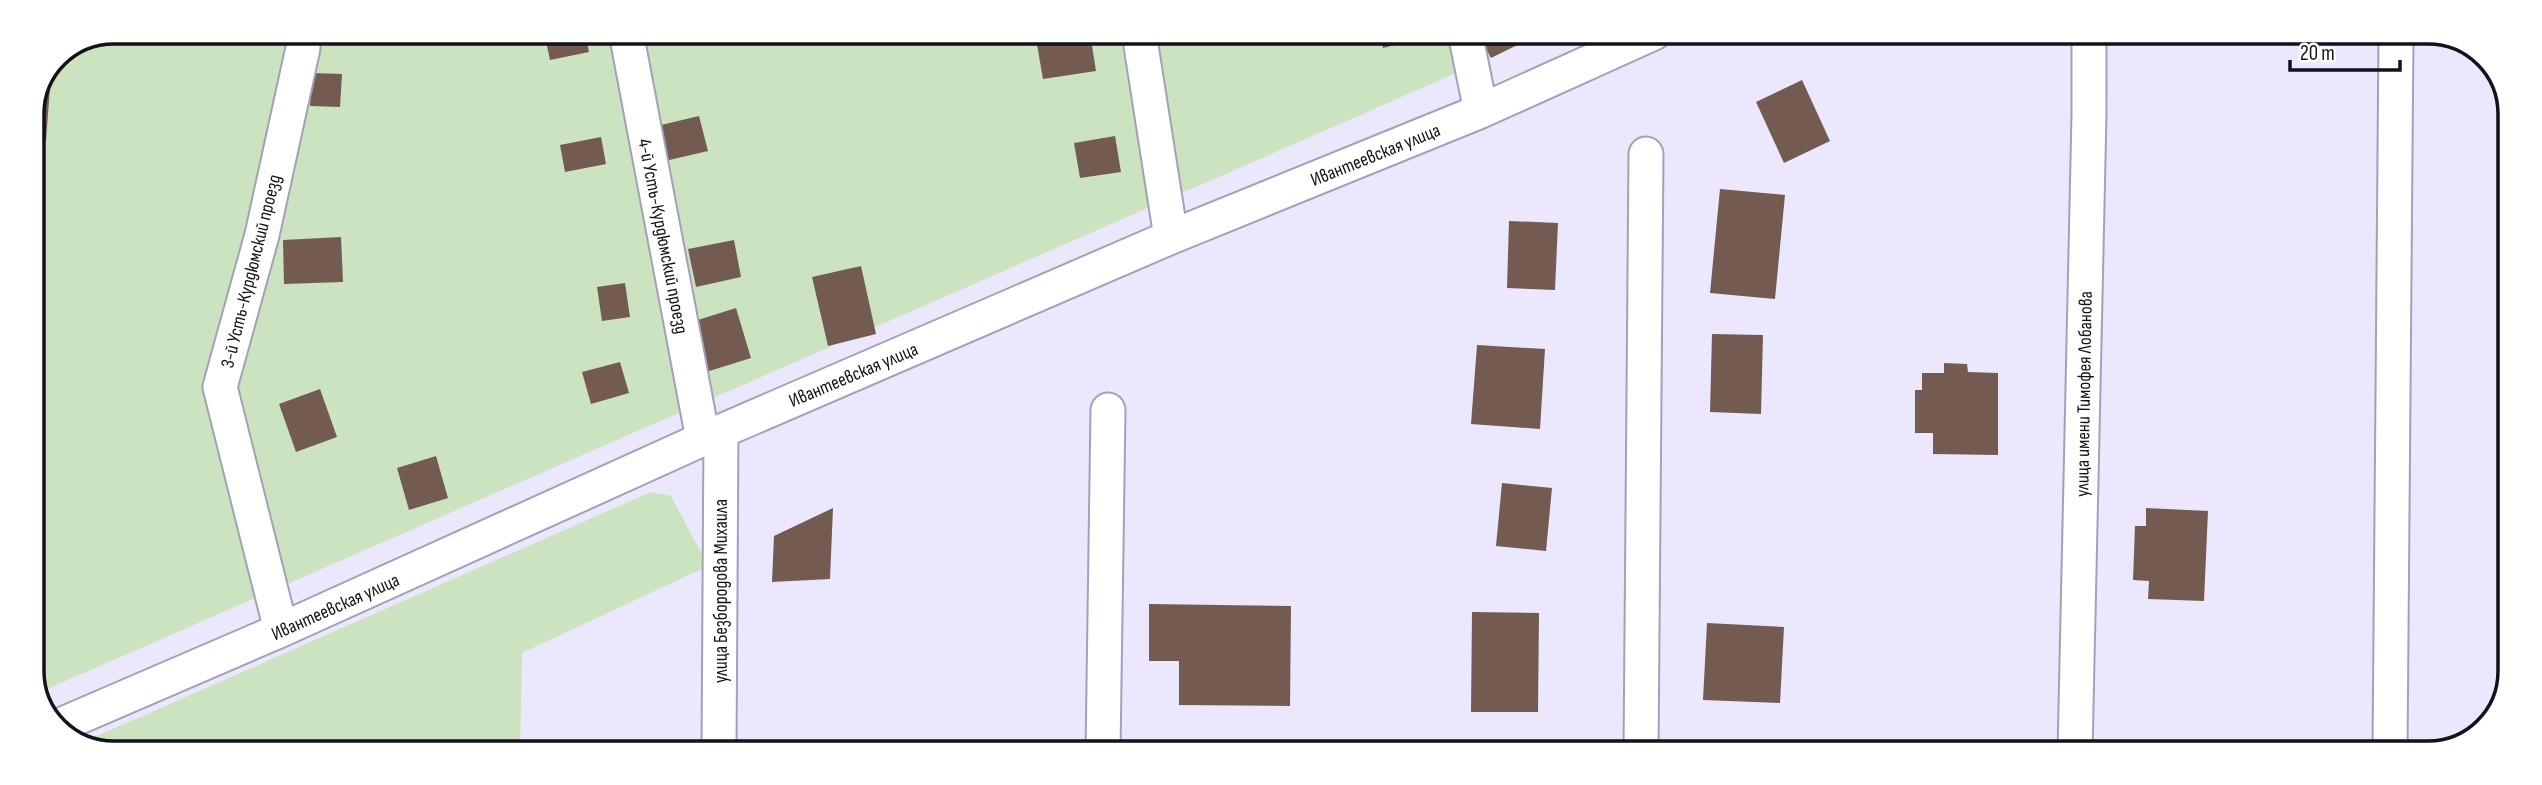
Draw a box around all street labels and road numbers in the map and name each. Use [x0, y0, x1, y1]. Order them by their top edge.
street label: Ивантеевская улица [1307, 119, 1444, 192]
street label: 4-й Усть-Курдюмский проезд [632, 137, 693, 336]
street label: 3-й Усть-Курдюмский проезд [216, 172, 287, 370]
street label: улица имени Тимофея Лобанова [2071, 291, 2098, 497]
street label: Ивантеевская улица [786, 338, 921, 413]
street label: улица Безбородова Михаила [710, 499, 733, 683]
street label: Ивантеевская улица [268, 569, 403, 646]

